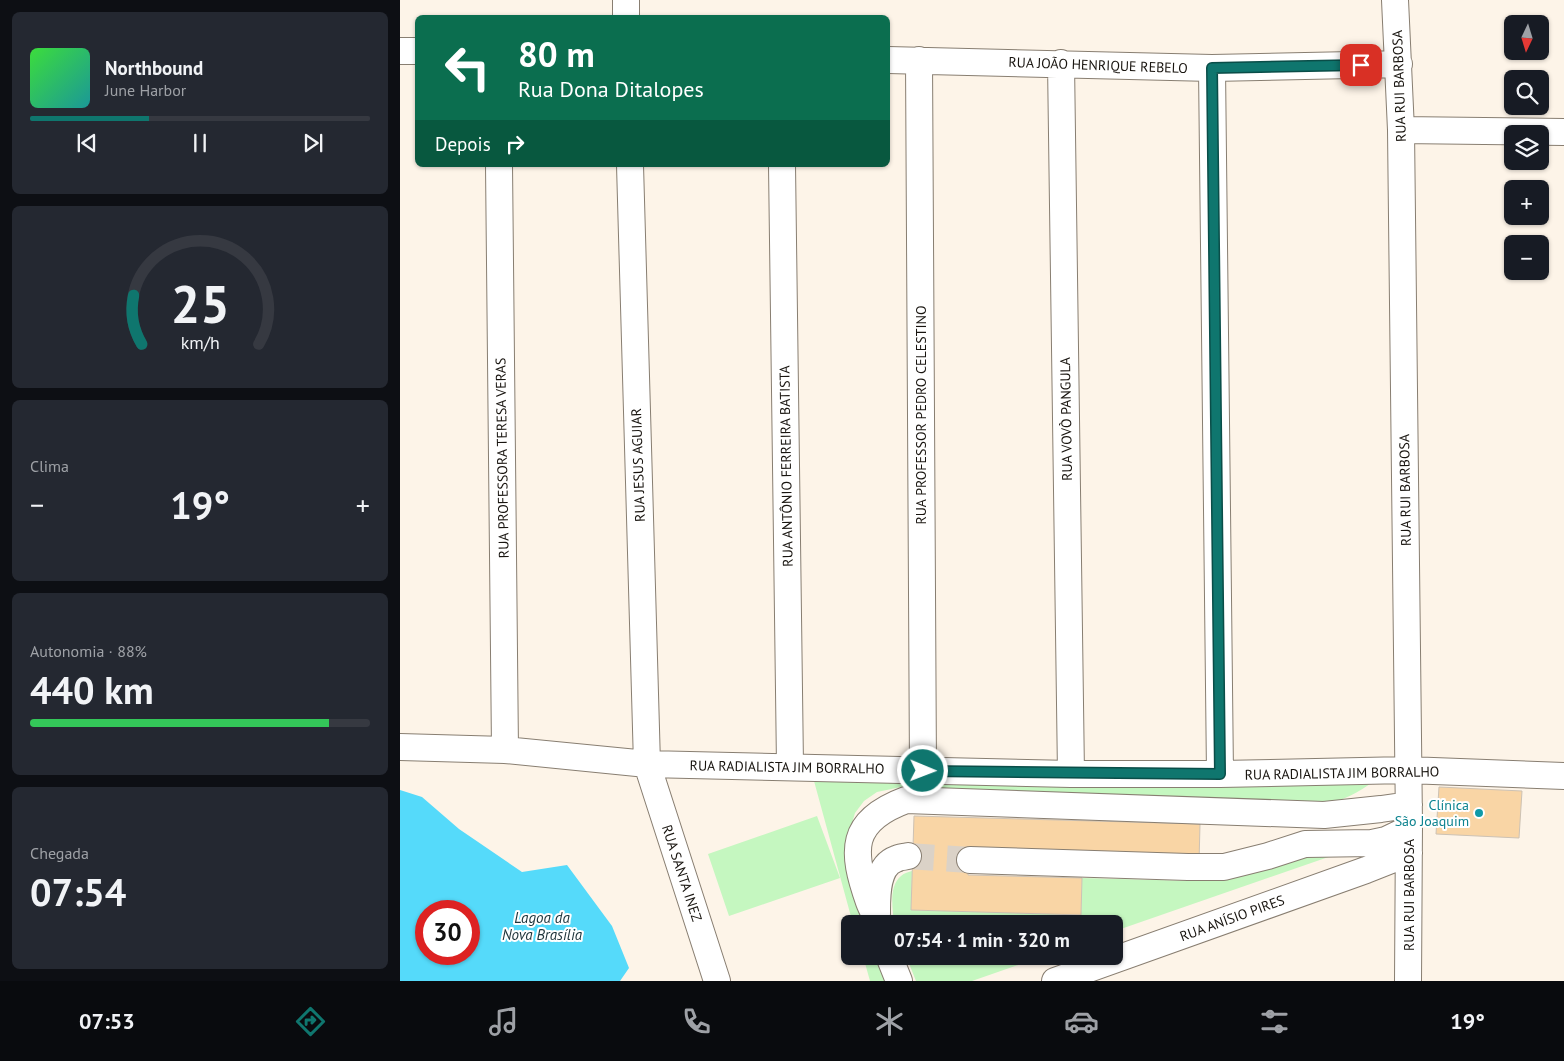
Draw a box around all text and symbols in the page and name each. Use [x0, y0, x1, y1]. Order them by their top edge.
north arrow [1504, 15, 1549, 60]
map controls [1504, 15, 1549, 280]
street label: RUA RUI BARBOSA [1388, 29, 1410, 142]
text: 80 m [518, 31, 595, 77]
icon: left [435, 35, 500, 100]
pin [1340, 44, 1382, 86]
icon: arrive [1347, 51, 1375, 79]
street label: RUA JOÃO HENRIQUE REBELO [1008, 53, 1188, 77]
text: Northbound [105, 56, 203, 80]
button: search [1504, 70, 1549, 115]
text: Rua Dona Ditalopes [518, 75, 704, 103]
text: June Harbor [105, 80, 186, 100]
button: layers [1504, 125, 1549, 170]
icon: previous [73, 129, 101, 157]
icon: pause [186, 129, 214, 157]
icon: next [299, 129, 327, 157]
icon: right [501, 130, 529, 158]
text: Depois [435, 132, 491, 156]
button: + [1504, 180, 1549, 225]
button: − [1504, 235, 1549, 280]
text: 25 [171, 270, 229, 337]
street label: RUA PROFESSOR PEDRO CELESTINO [912, 305, 930, 525]
text: km/h [180, 331, 220, 354]
street label: RUA VOVÒ PANGULA [1056, 356, 1076, 481]
street label: RUA PROFESSORA TERESA VERAS [491, 358, 513, 558]
street label: RUA ANTÔNIO FERREIRA BATISTA [775, 364, 797, 567]
street label: RUA JESUS AGUIAR [627, 408, 649, 522]
street label: RUA RUI BARBOSA [1395, 433, 1415, 546]
text: Clima [30, 456, 69, 476]
text: 19° [170, 480, 230, 529]
text: − [30, 486, 44, 523]
text: + [356, 486, 370, 523]
text: Autonomia · 88% [30, 641, 147, 661]
text: 440 km [30, 665, 154, 714]
position arrow [896, 744, 948, 796]
street label: RUA RADIALISTA JIM BORRALHO [689, 756, 885, 778]
street label: RUA RADIALISTA JIM BORRALHO [1244, 762, 1440, 784]
place label: Clínica São Joaquim [1395, 796, 1469, 830]
marker: Clínica São Joaquim [1473, 807, 1485, 819]
street label: RUA SANTA INEZ [658, 822, 706, 924]
street label: RUA RUI BARBOSA [1400, 838, 1418, 951]
text: Chegada [30, 843, 89, 863]
text: 07:54 [30, 867, 126, 916]
street label: RUA ANÍSIO PIRES [1177, 891, 1287, 945]
speed limit sign: 30 [415, 900, 480, 965]
water label: Lagoa da Nova Brasília [502, 908, 583, 944]
text: 07:54 · 1 min · 320 m [894, 928, 1070, 952]
icon: directions [293, 1004, 328, 1039]
icon: music [486, 1004, 521, 1039]
icon: phone [679, 1004, 714, 1039]
icon: climate [872, 1004, 907, 1039]
icon: car [1064, 1004, 1099, 1039]
icon: filters [1257, 1004, 1292, 1039]
text: 07:53 [79, 1007, 135, 1035]
text: 19° [1450, 1007, 1485, 1035]

